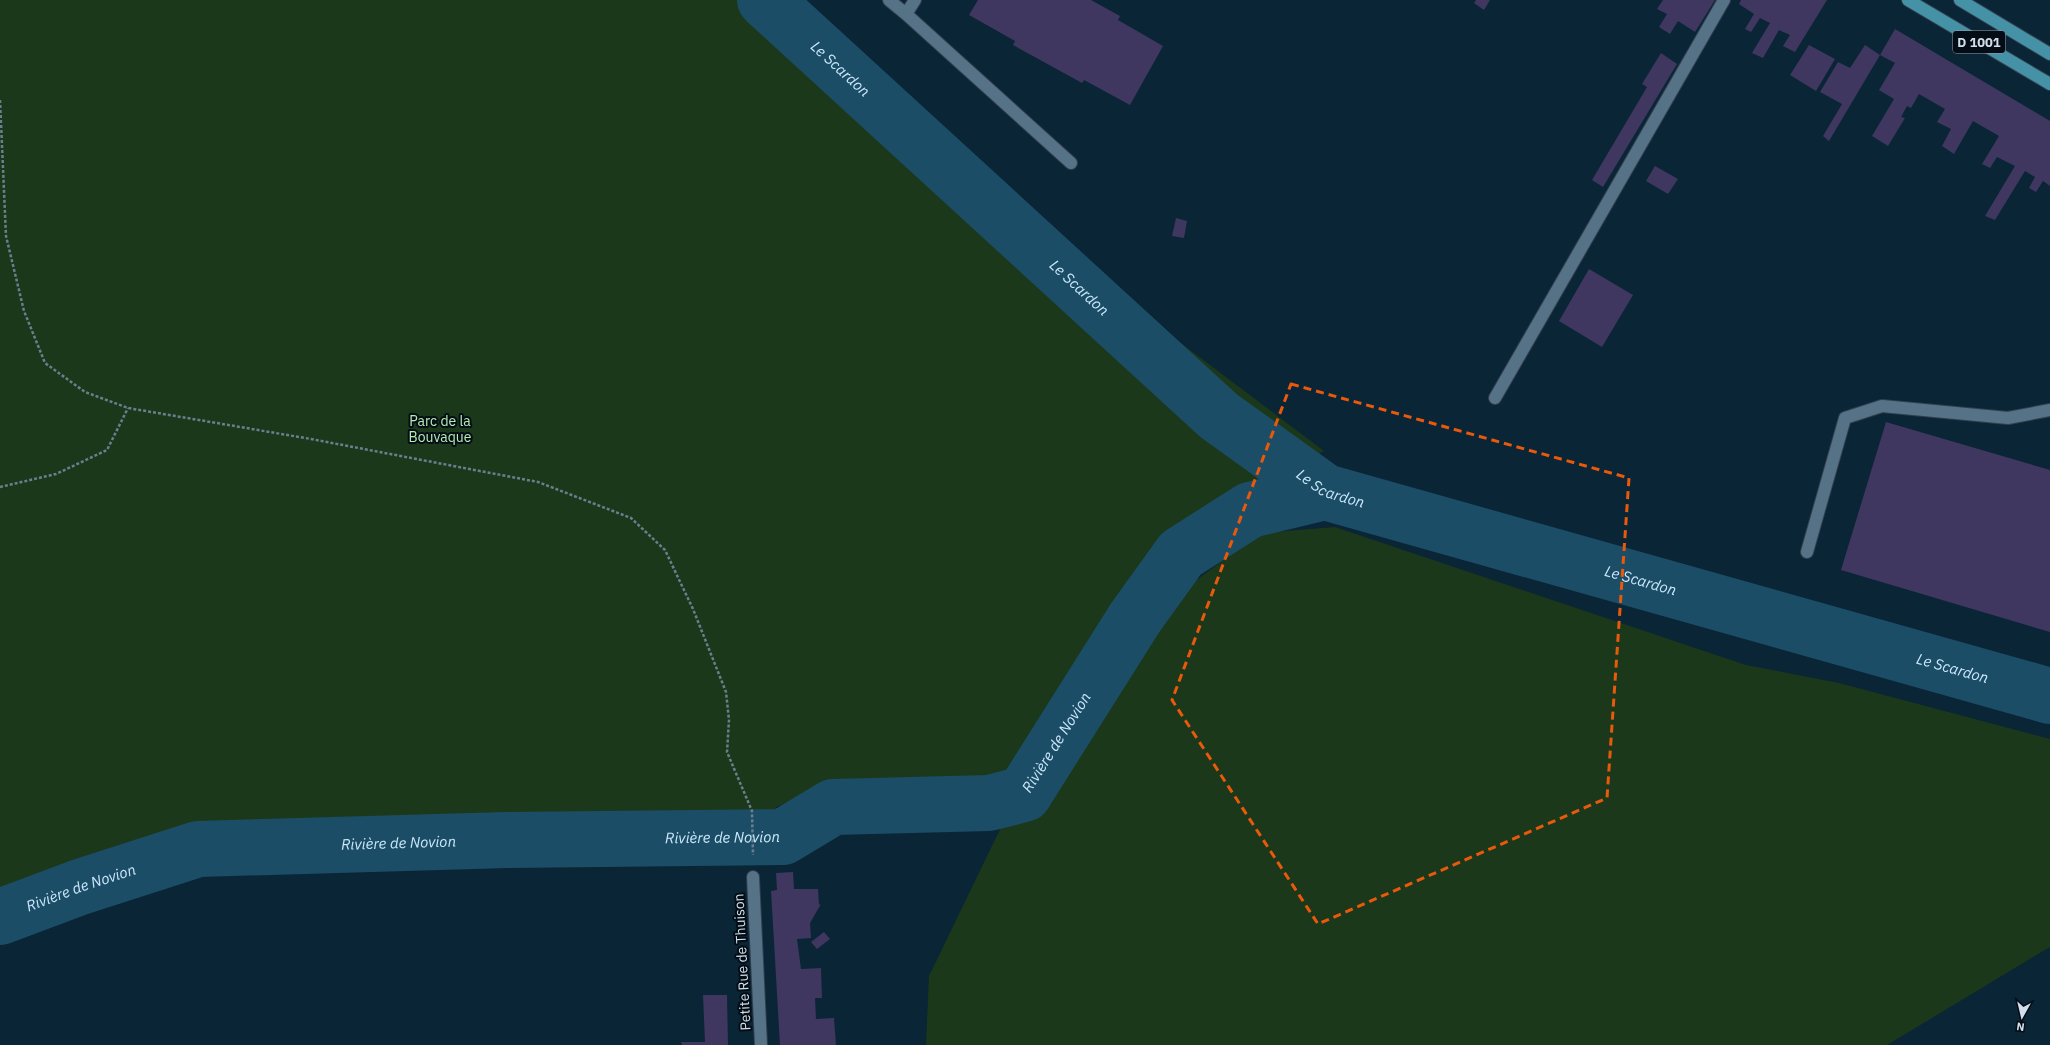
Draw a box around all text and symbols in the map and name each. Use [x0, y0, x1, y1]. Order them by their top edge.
road number: D 1001 [1953, 31, 2005, 53]
water label: Le Scardon [807, 37, 874, 100]
water label: Le Scardon [1046, 256, 1113, 319]
park label: Parc de la Bouvaque [409, 412, 472, 446]
water label: Le Scardon [1293, 465, 1367, 512]
water label: Le Scardon [1603, 561, 1679, 599]
water label: Le Scardon [1915, 649, 1991, 687]
water label: Rivière de Novion [1017, 688, 1095, 796]
water label: Rivière de Novion [665, 827, 780, 847]
water label: Rivière de Novion [341, 831, 456, 854]
water label: Rivière de Novion [23, 860, 138, 915]
street label: Petite Rue de Thuison [729, 893, 755, 1031]
north arrow [2002, 997, 2042, 1037]
text: N [2016, 1019, 2026, 1034]

